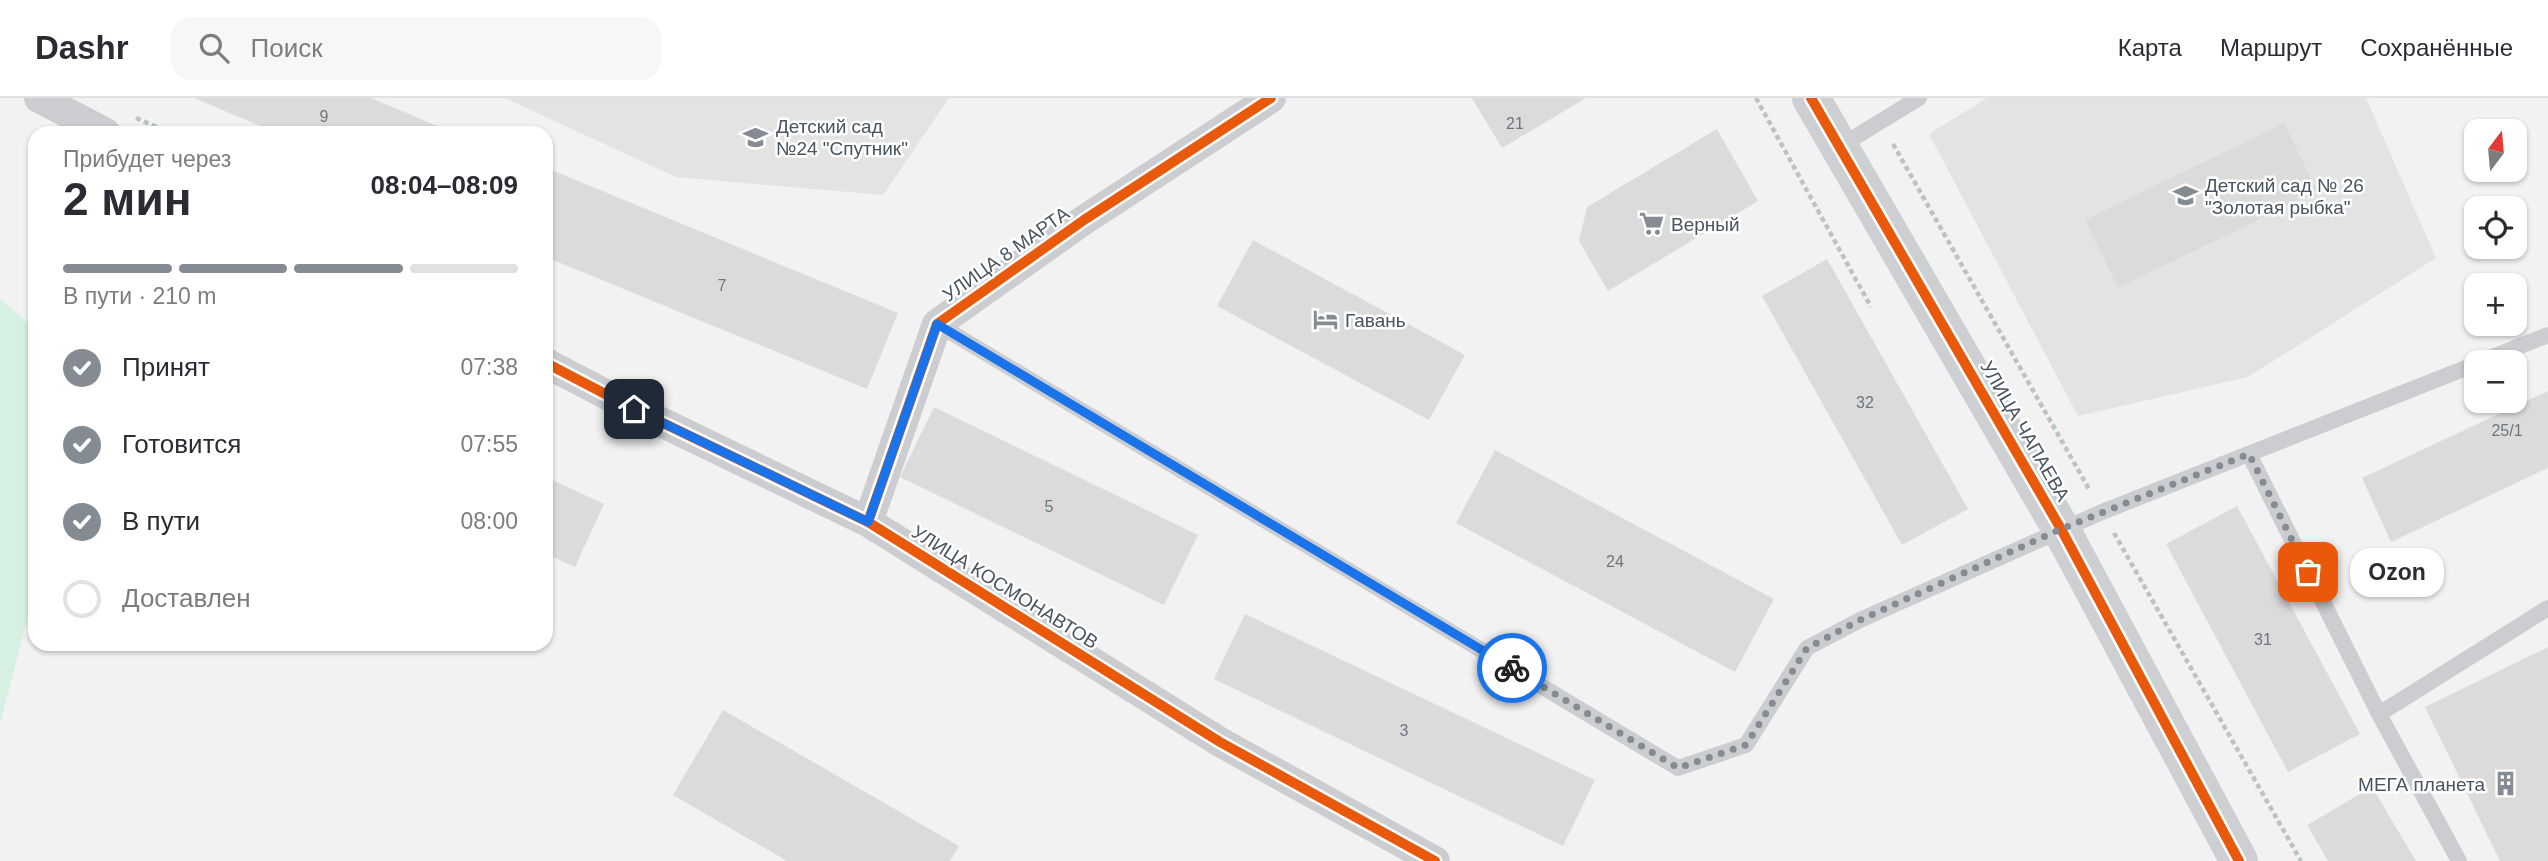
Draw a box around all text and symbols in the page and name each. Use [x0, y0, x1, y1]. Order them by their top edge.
search box [171, 17, 661, 80]
text: Dashr [35, 29, 129, 66]
icon: search [195, 29, 233, 67]
text: Поиск [251, 33, 323, 63]
text: Карта [2118, 34, 2182, 61]
text: Маршрут [2220, 34, 2322, 61]
text: Сохранённые [2360, 34, 2513, 61]
house number: 9 [320, 108, 329, 125]
house number: 21 [1506, 115, 1524, 132]
place label: Детский сад №24 "Спутник" [776, 116, 908, 159]
north arrow [2464, 119, 2527, 182]
map controls [2464, 119, 2527, 413]
school or university icon: Детский сад №24 "Спутник" [742, 123, 770, 151]
text: Прибудет через [63, 146, 231, 172]
text: 08:04–08:09 [371, 170, 518, 200]
text: 2 мин [63, 173, 191, 225]
place label: Детский сад № 26 "Золотая рыбка" [2205, 175, 2364, 218]
school or university icon: Детский сад № 26 "Золотая рыбка" [2171, 182, 2199, 210]
button: locate [2464, 196, 2527, 259]
street label: УЛИЦА 8 МАРТА [939, 202, 1073, 305]
supermarket icon: Верный [1637, 210, 1665, 238]
place label: Верный [1671, 214, 1740, 235]
button: + [2464, 273, 2527, 336]
house number: 7 [718, 277, 727, 294]
text: В пути · 210 m [63, 283, 216, 309]
hotel icon: Гавань [1311, 306, 1339, 334]
place label: Гавань [1345, 310, 1406, 331]
icon: check [63, 349, 101, 387]
button: − [2464, 350, 2527, 413]
text: Принят [122, 352, 210, 382]
text: 07:38 [460, 354, 518, 380]
street label: УЛИЦА ЧАПАЕВА [1976, 357, 2074, 505]
pin [604, 379, 664, 439]
icon: home [615, 390, 653, 428]
house number: 32 [1856, 394, 1874, 411]
house number: 25/1 [2491, 422, 2523, 439]
icon: check [63, 426, 101, 464]
text: Готовится [122, 429, 241, 459]
text: 07:55 [460, 431, 518, 457]
house number: 5 [1045, 498, 1054, 515]
icon: check [63, 503, 101, 541]
text: В пути [122, 506, 200, 536]
text: 08:00 [460, 508, 518, 534]
street label: УЛИЦА КОСМОНАВТОВ [908, 521, 1102, 653]
pin [2278, 542, 2338, 602]
callout: Ozon [2350, 547, 2444, 596]
house number: 24 [1606, 553, 1624, 570]
icon: bag [2289, 553, 2327, 591]
text: Ozon [2368, 559, 2426, 585]
text: Доставлен [122, 583, 251, 613]
house number: 31 [2254, 631, 2272, 648]
courier [1477, 633, 1547, 703]
icon: bike [1493, 649, 1531, 687]
house number: 3 [1400, 722, 1409, 739]
building icon: МЕГА планета [2491, 770, 2519, 798]
place label: МЕГА планета [2358, 774, 2485, 795]

